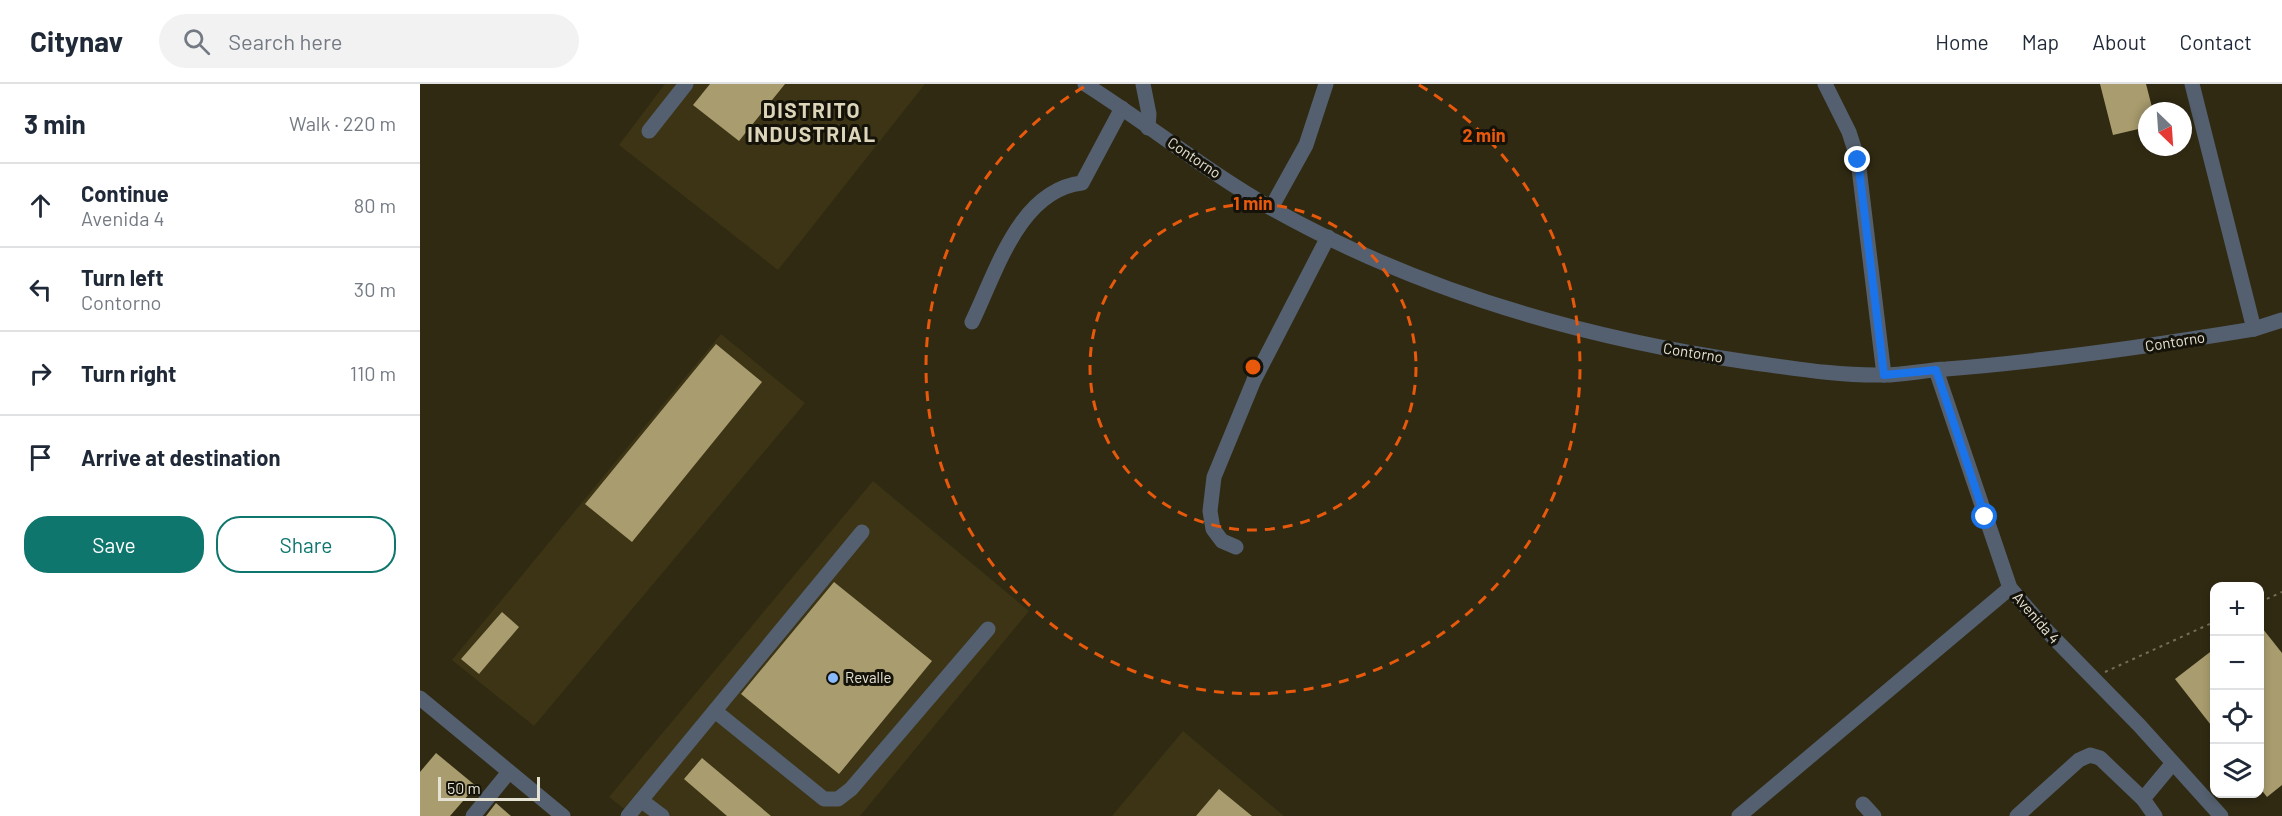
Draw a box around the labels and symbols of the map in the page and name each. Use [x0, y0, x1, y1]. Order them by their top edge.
district label: DISTRITO INDUSTRIAL [747, 97, 877, 146]
north arrow [2138, 102, 2192, 156]
text: 2 min [1462, 124, 1506, 146]
street label: Contorno [1164, 133, 1225, 182]
route end [1844, 146, 1870, 172]
text: 1 min [1233, 192, 1273, 214]
street label: Contorno [2144, 327, 2206, 355]
street label: Contorno [1662, 338, 1724, 366]
centre of rings [1243, 357, 1263, 377]
route start [1971, 503, 1997, 529]
street label: Avenida 4 [2009, 588, 2064, 647]
place label: Revalle [845, 668, 891, 686]
marker: Revalle [826, 671, 840, 685]
scale bar [438, 774, 540, 802]

